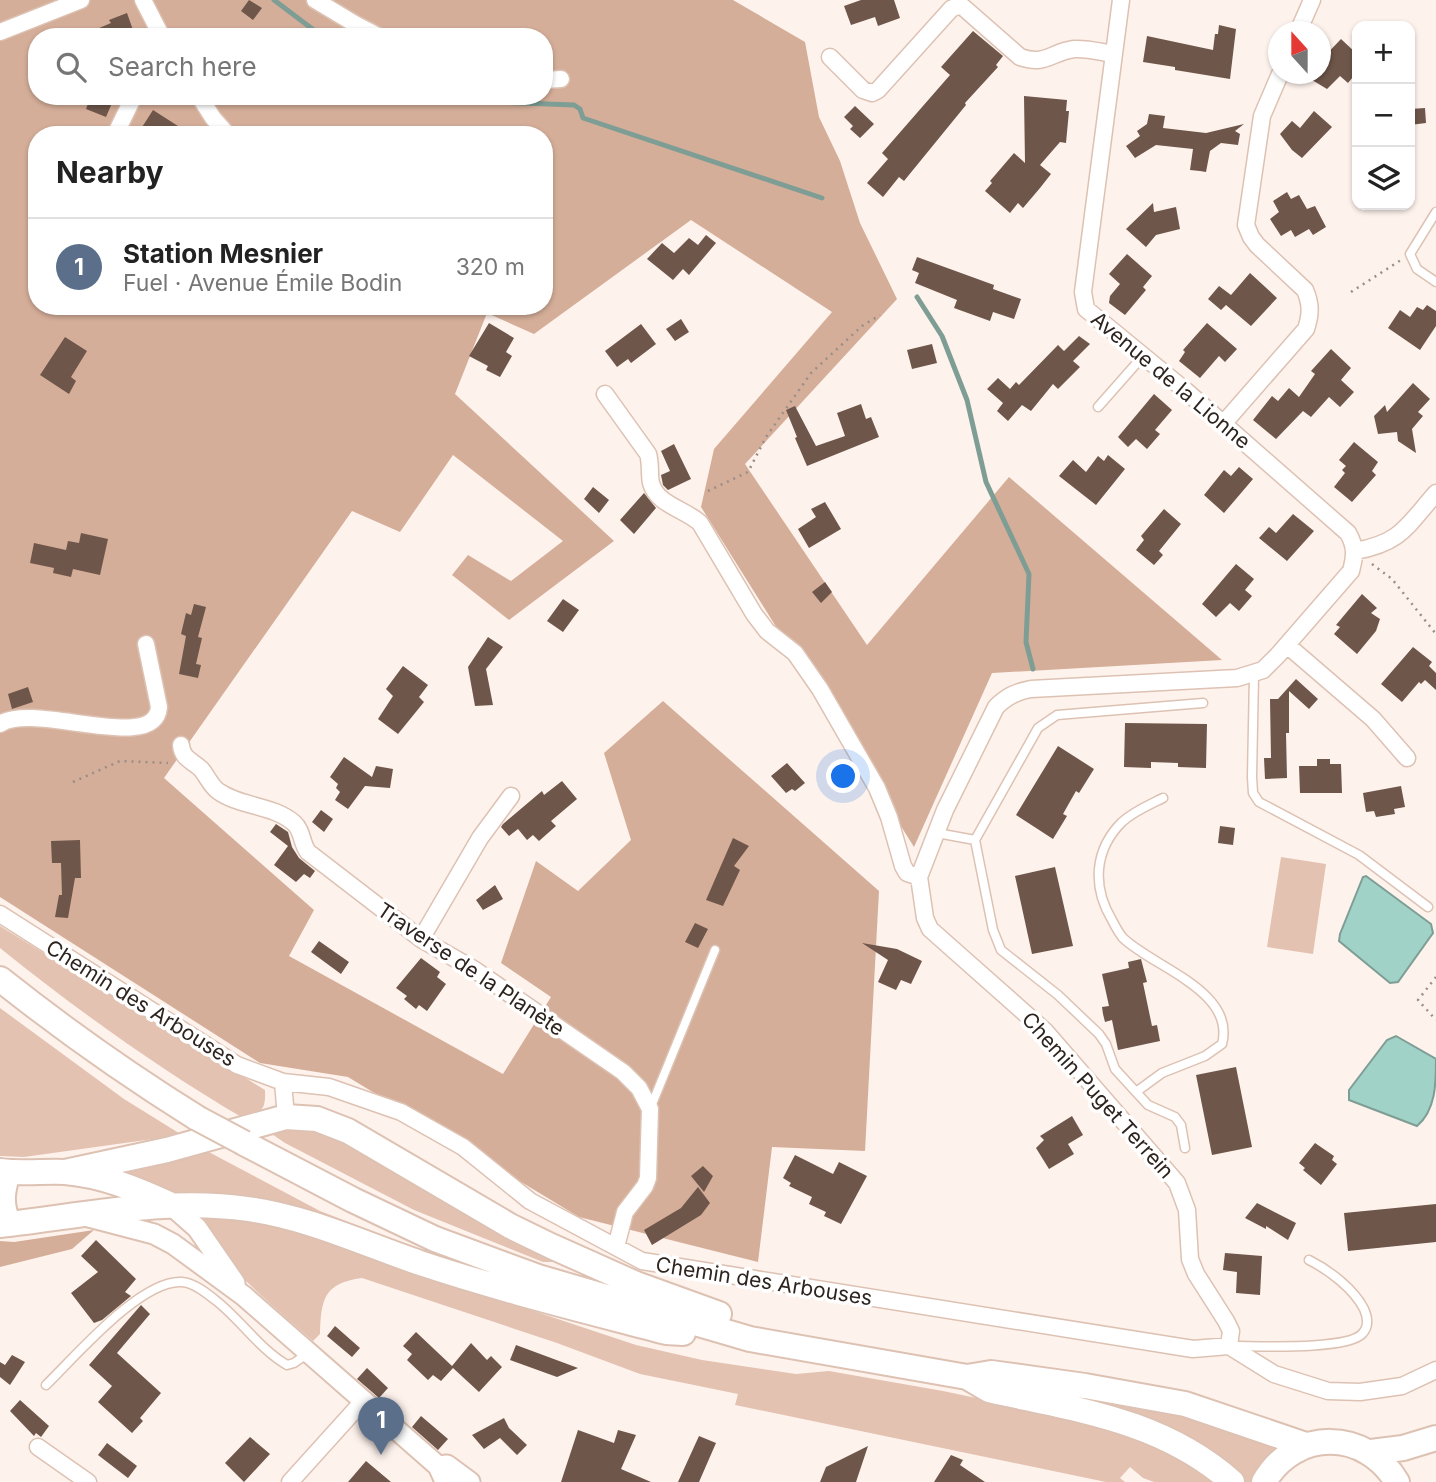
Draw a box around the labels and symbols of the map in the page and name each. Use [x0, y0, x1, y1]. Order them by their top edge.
north arrow [1268, 21, 1331, 84]
street label: Avenue de la Lionne [1086, 306, 1256, 454]
your location [826, 759, 860, 793]
street label: Traverse de la Planète [373, 897, 569, 1041]
street label: Chemin des Arbouses [42, 934, 240, 1072]
street label: Chemin Puget Terrein [1017, 1007, 1179, 1183]
street label: Chemin des Arbouses [654, 1252, 874, 1310]
pin: 1 [358, 1397, 404, 1455]

